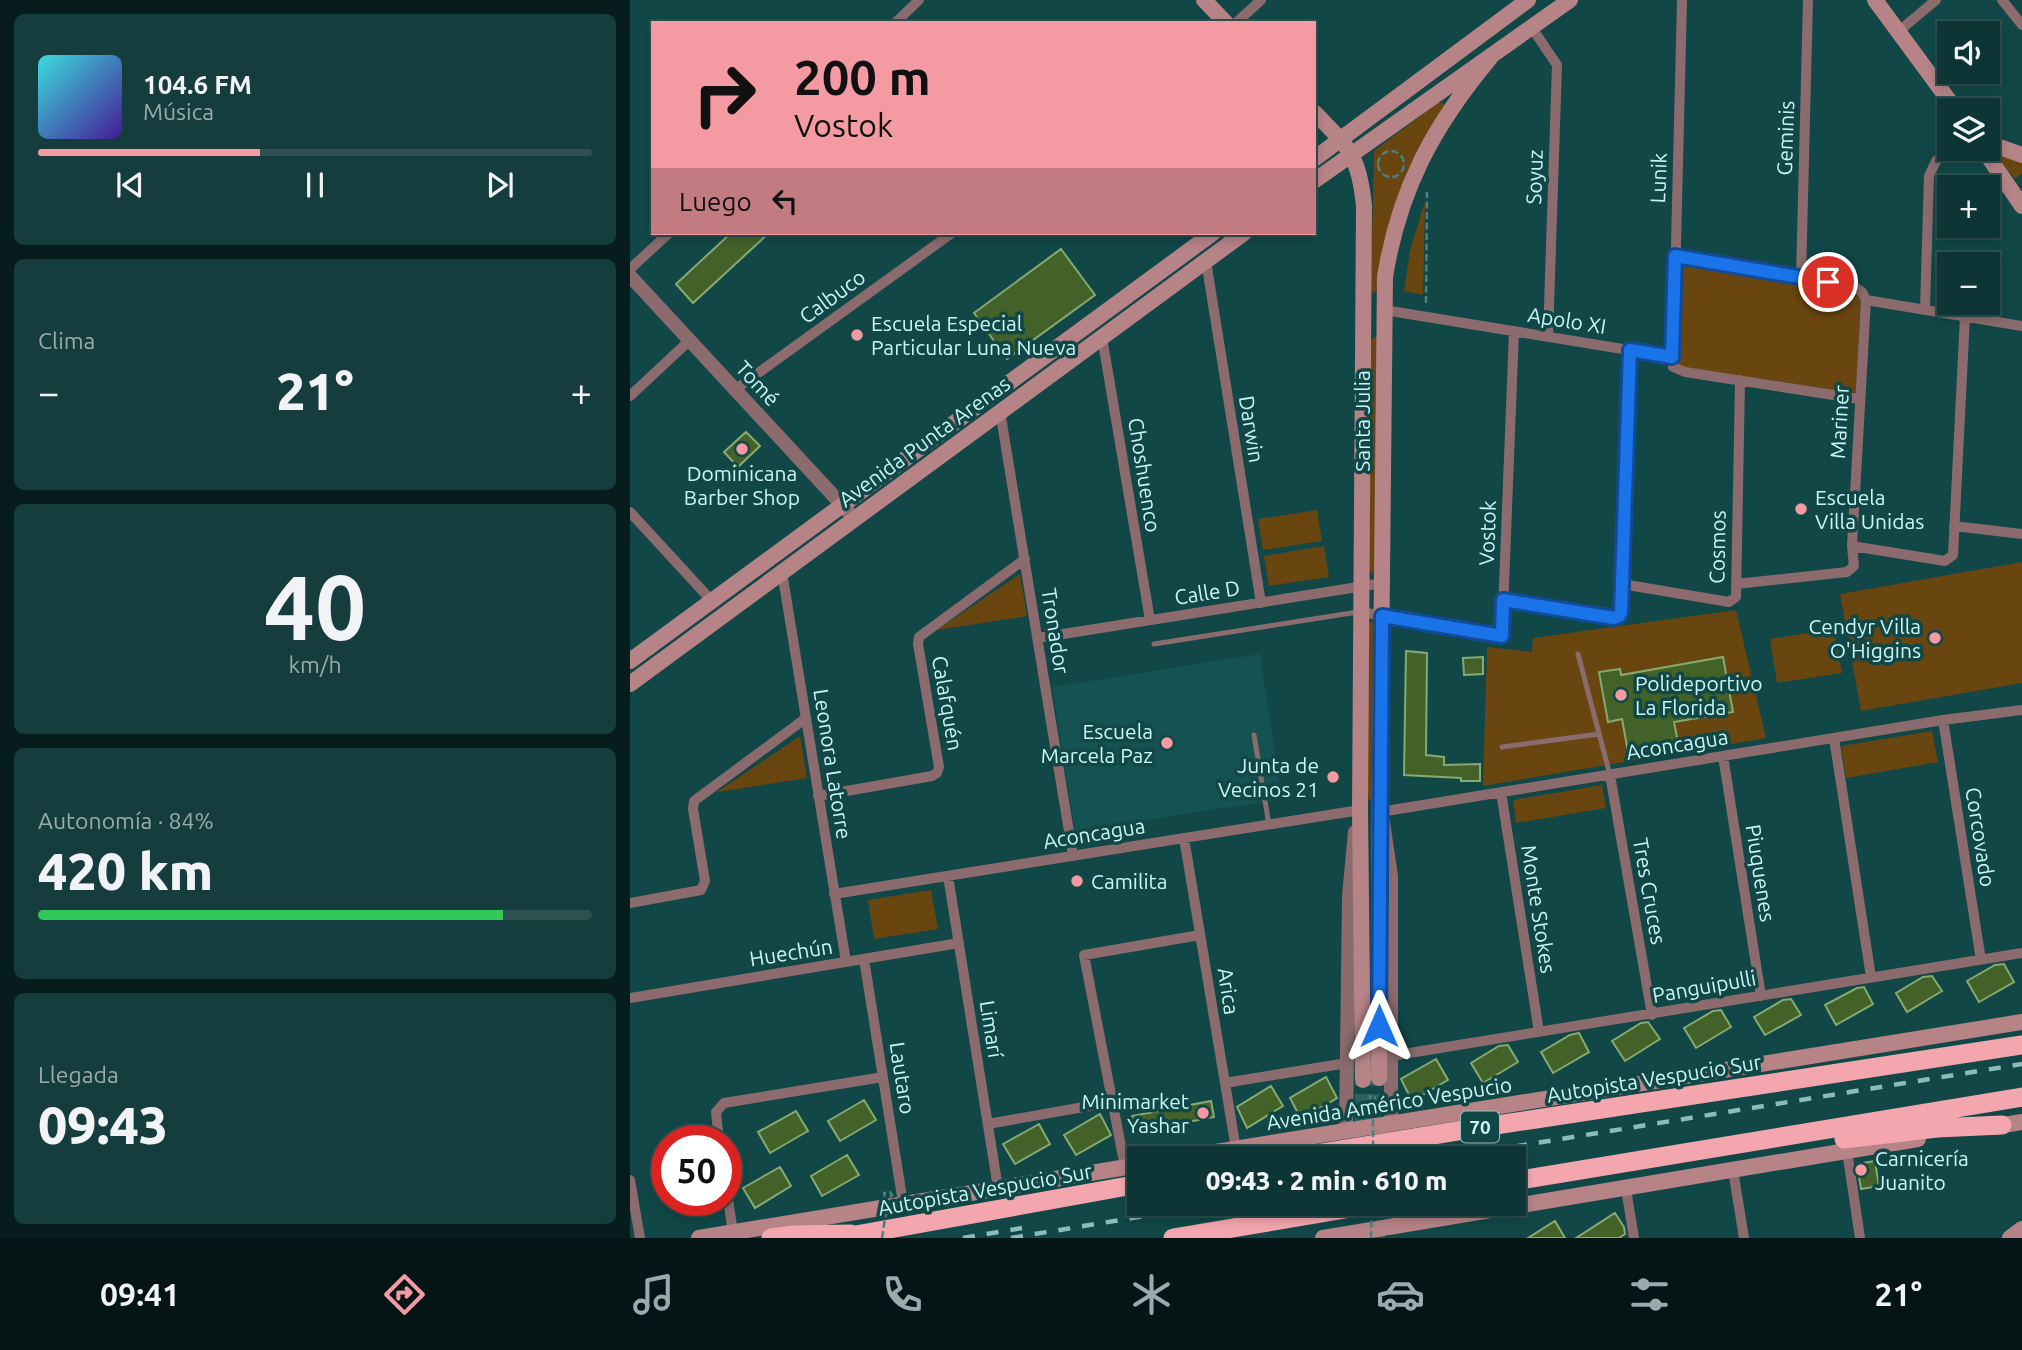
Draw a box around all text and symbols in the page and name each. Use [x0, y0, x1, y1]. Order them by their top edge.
map controls [1937, 21, 2000, 315]
button: sound [1937, 21, 2000, 84]
icon: right [679, 49, 770, 140]
text: 200 m [794, 49, 931, 104]
text: 104.6 FM [143, 70, 252, 99]
button: layers [1937, 98, 2000, 161]
text: Música [143, 99, 214, 124]
street label: Geminis [1772, 100, 1798, 176]
text: Vostok [794, 107, 893, 143]
street label: Soyuz [1521, 149, 1547, 205]
street label: Lunik [1645, 152, 1671, 204]
icon: previous [111, 166, 149, 204]
icon: pause [296, 166, 334, 204]
icon: next [481, 166, 519, 204]
button: + [1937, 175, 2000, 238]
icon: left [766, 182, 804, 220]
text: Luego [679, 187, 752, 216]
pin [1798, 252, 1858, 312]
button: − [1937, 252, 2000, 315]
icon: arrive [1809, 263, 1847, 301]
street label: Calbuco [794, 264, 870, 328]
street label: Apolo XI [1526, 302, 1608, 338]
place label: Escuela Especial Particular Luna Nueva [871, 311, 1076, 359]
marker: Escuela Especial Particular Luna Nueva [849, 327, 865, 343]
text: Clima [38, 328, 95, 353]
street label: Tomé [731, 356, 785, 410]
text: 21° [276, 362, 354, 420]
street label: Santa Julia [1350, 370, 1374, 472]
text: − [38, 371, 59, 413]
text: + [571, 371, 592, 413]
street label: Avenida Punta Arenas [834, 371, 1014, 511]
street label: Mariner [1825, 385, 1853, 459]
street label: Darwin [1235, 394, 1269, 464]
street label: Choshuenco [1124, 416, 1166, 534]
marker: Dominicana Barber Shop [734, 441, 750, 457]
place label: Dominicana Barber Shop [684, 461, 800, 509]
place label: Escuela Villa Unidas [1815, 485, 1924, 533]
street label: Vostok [1474, 500, 1500, 566]
marker: Escuela Villa Unidas [1793, 501, 1809, 517]
street label: Cosmos [1704, 510, 1730, 584]
text: 40 [264, 555, 366, 657]
street label: Calle D [1173, 575, 1241, 609]
street label: Tronador [1037, 586, 1075, 676]
place label: Cendyr Villa O'Higgins [1808, 614, 1921, 662]
marker: Cendyr Villa O'Higgins [1927, 630, 1943, 646]
text: km/h [288, 652, 342, 677]
street label: Calafquén [928, 654, 968, 752]
place label: Polideportivo La Florida [1635, 671, 1762, 719]
street label: Leonora Latorre [809, 687, 857, 841]
marker: Polideportivo La Florida [1613, 687, 1629, 703]
place label: Escuela Marcela Paz [1041, 719, 1153, 767]
street label: Aconcagua [1624, 724, 1730, 764]
marker: Escuela Marcela Paz [1159, 735, 1175, 751]
place label: Junta de Vecinos 21 [1218, 753, 1319, 801]
marker: Junta de Vecinos 21 [1325, 769, 1341, 785]
street label: Corcovado [1961, 785, 2001, 889]
text: Autonomía · 84% [38, 808, 214, 833]
street label: Aconcagua [1041, 813, 1147, 853]
street label: Piuquenes [1741, 823, 1781, 923]
street label: Tres Cruces [1629, 836, 1671, 946]
text: 420 km [38, 842, 213, 900]
street label: Monte Stokes [1517, 843, 1561, 975]
place label: Camilita [1091, 869, 1168, 893]
marker: Camilita [1069, 873, 1085, 889]
street label: Huechún [748, 934, 834, 970]
street label: Panguipulli [1650, 965, 1758, 1007]
street label: Arica [1213, 966, 1245, 1016]
position arrow [1342, 989, 1416, 1063]
street label: Limarí [976, 999, 1009, 1060]
street label: Lautaro [885, 1040, 921, 1116]
street label: Autopista Vespucio Sur [1545, 1049, 1763, 1107]
text: Llegada [38, 1062, 119, 1087]
street label: Avenida Américo Vespucio [1265, 1072, 1513, 1134]
place label: Minimarket Yashar [1082, 1089, 1189, 1137]
text: 09:43 [38, 1096, 168, 1154]
marker: Minimarket Yashar [1195, 1105, 1211, 1121]
road number: 70 [1461, 1112, 1499, 1142]
speed limit sign: 50 [651, 1125, 742, 1216]
place label: Carnicería Juanito [1875, 1146, 1969, 1194]
street label: Autopista Vespucio Sur [876, 1158, 1094, 1220]
marker: Carnicería Juanito [1853, 1162, 1869, 1178]
text: 09:43 · 2 min · 610 m [1206, 1166, 1447, 1195]
icon: directions [380, 1270, 429, 1319]
icon: music [629, 1270, 678, 1319]
icon: phone [878, 1270, 927, 1319]
icon: climate [1127, 1270, 1176, 1319]
icon: car [1376, 1270, 1425, 1319]
icon: filters [1625, 1270, 1674, 1319]
text: 09:41 [100, 1276, 180, 1312]
text: 21° [1875, 1276, 1922, 1312]

